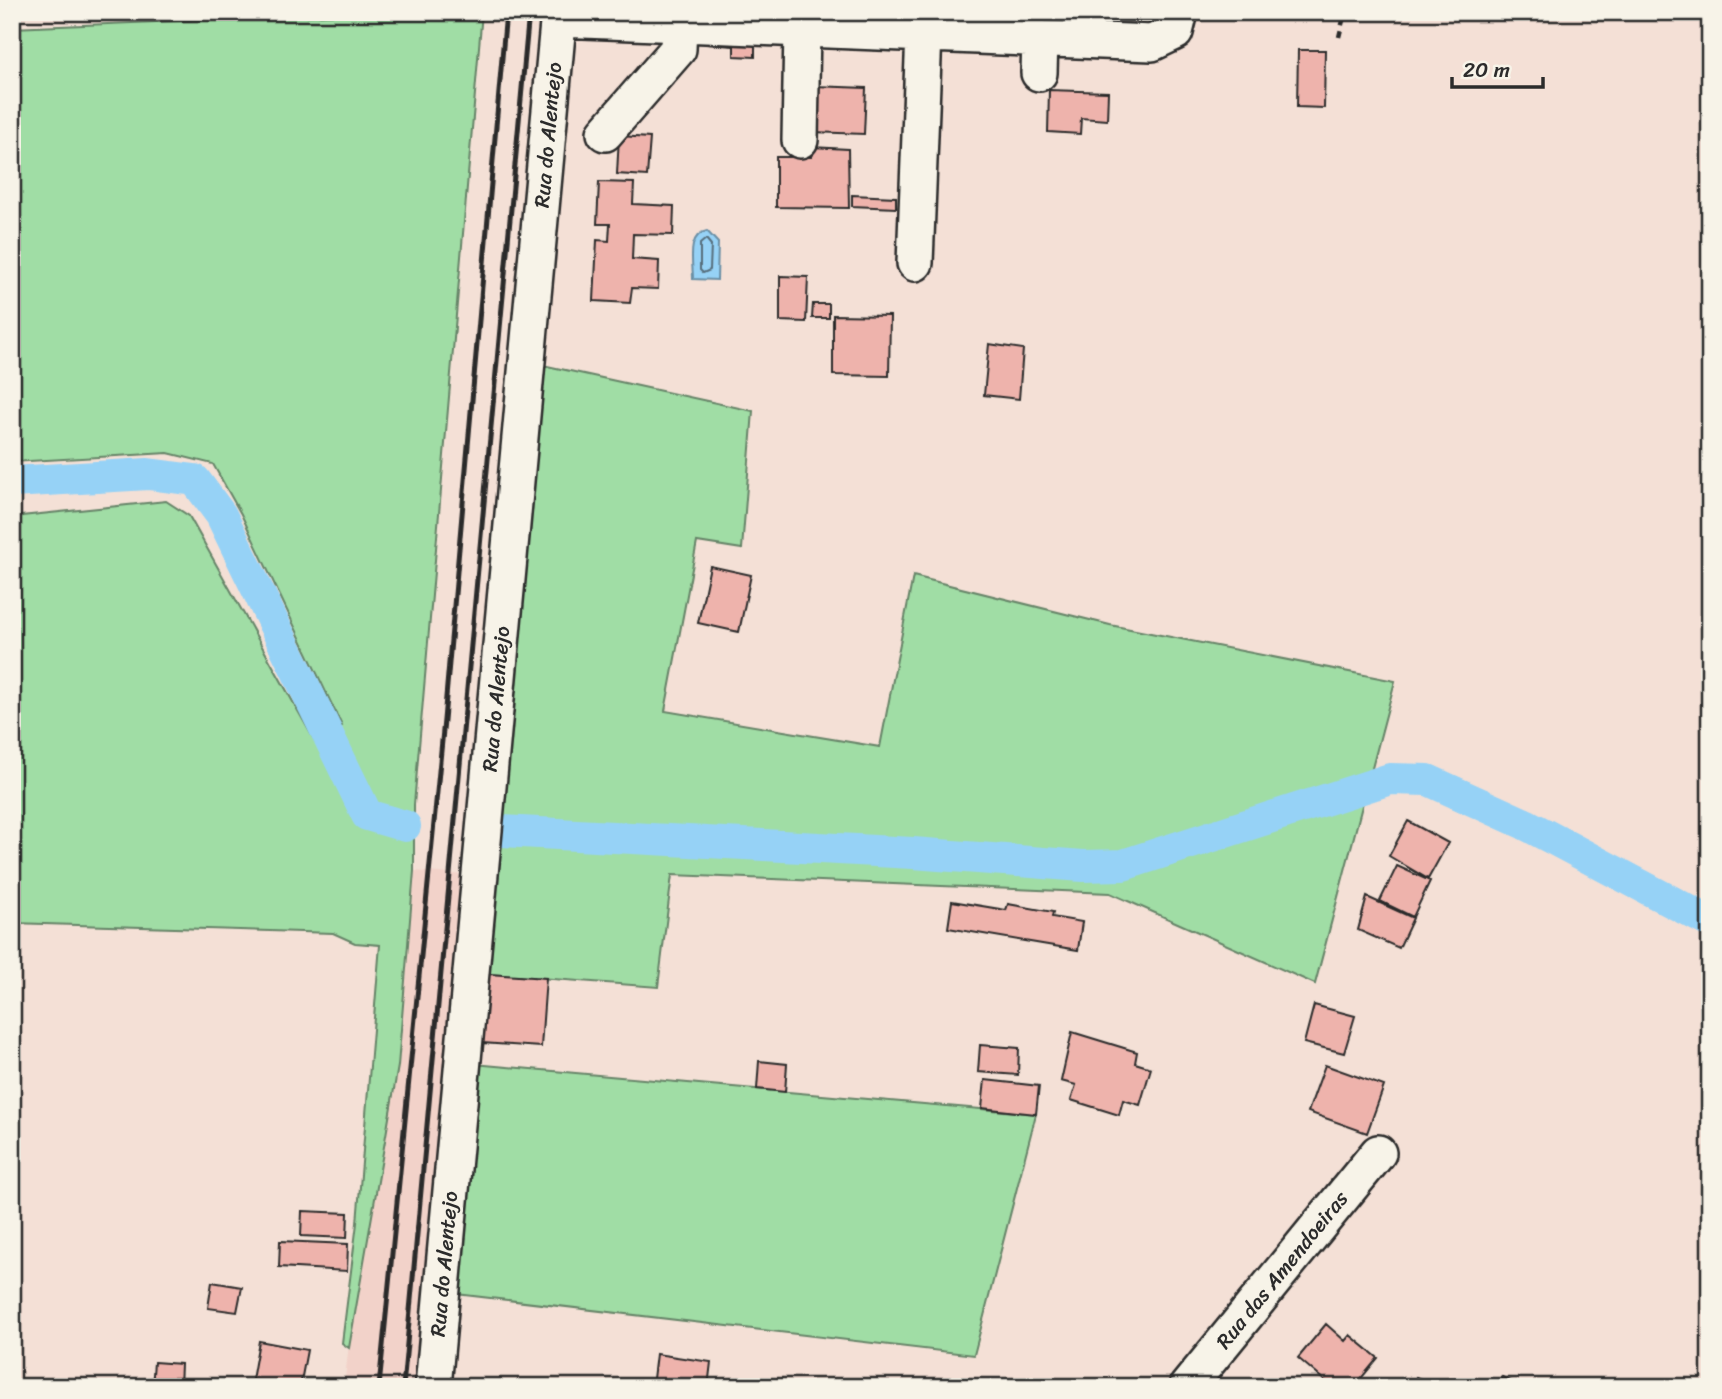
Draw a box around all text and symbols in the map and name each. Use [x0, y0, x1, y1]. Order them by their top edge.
scale bar [1452, 46, 1544, 90]
text: 20 m [1463, 51, 1510, 89]
street label: Rua do Alentejo [523, 61, 573, 209]
street label: Rua do Alentejo [471, 625, 521, 773]
street label: Rua das Amendoeiras [1206, 1182, 1358, 1358]
street label: Rua do Alentejo [419, 1190, 469, 1338]

